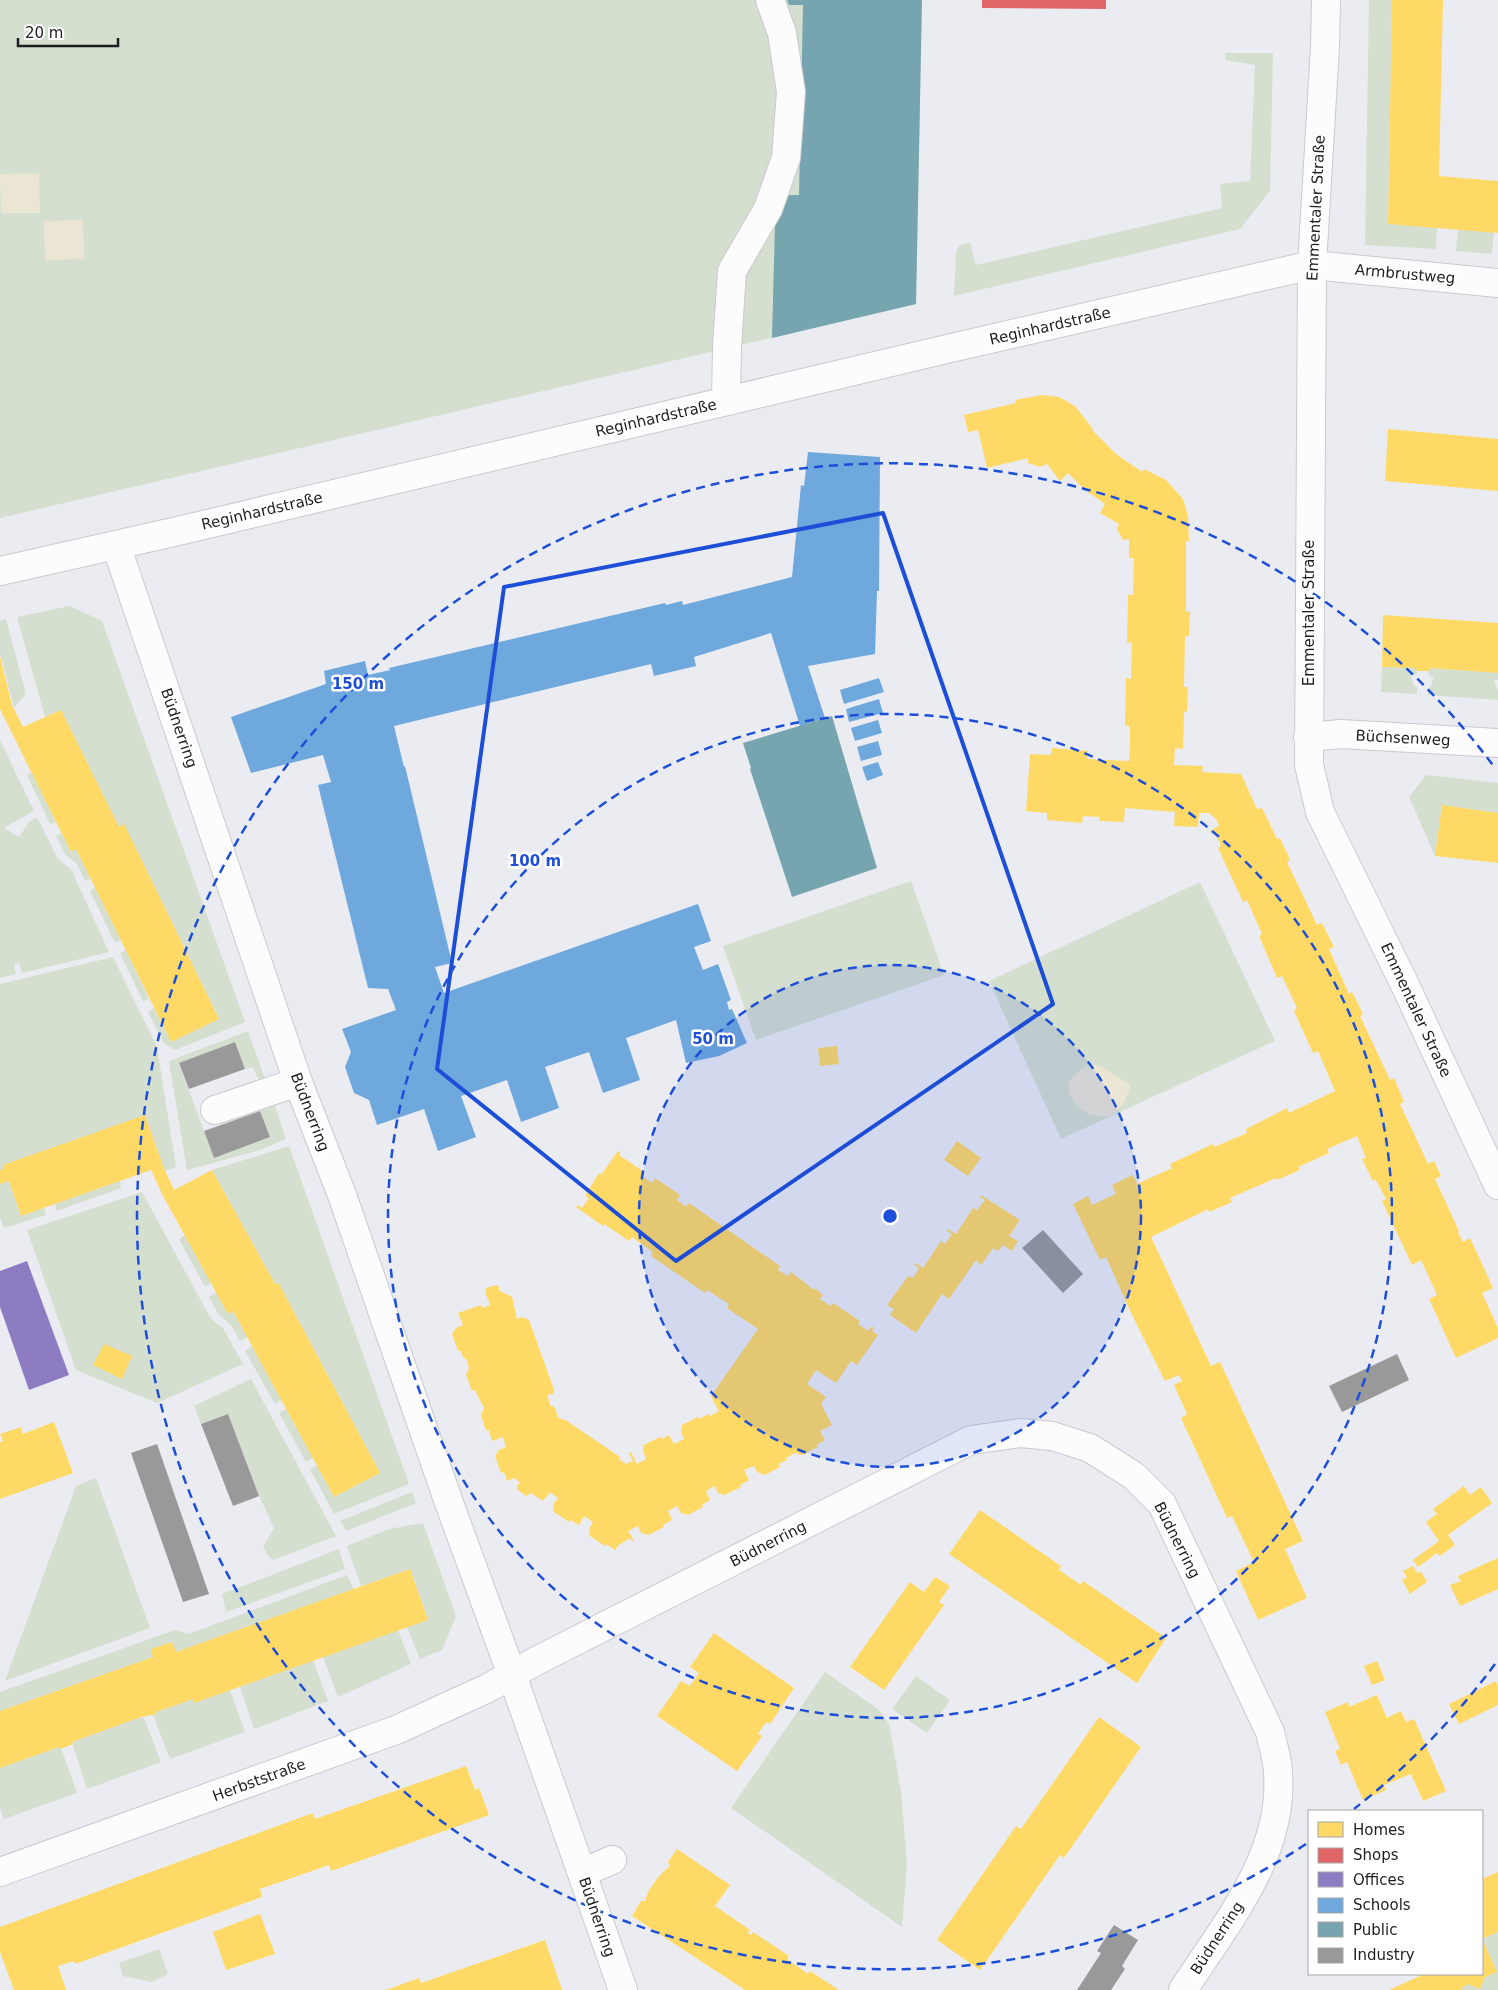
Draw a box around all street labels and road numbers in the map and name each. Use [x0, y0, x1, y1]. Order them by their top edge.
street label: Emmentaler Straße [1303, 134, 1329, 282]
street label: Armbrustweg [1354, 261, 1456, 287]
street label: Reginhardstraße [988, 303, 1112, 349]
street label: Reginhardstraße [594, 395, 718, 441]
street label: Reginhardstraße [200, 488, 324, 534]
street label: Emmentaler Straße [1300, 540, 1318, 686]
street label: Büdnerring [157, 686, 201, 770]
street label: Büchsenweg [1355, 727, 1451, 749]
street label: Emmentaler Straße [1377, 940, 1455, 1080]
street label: Büdnerring [287, 1070, 333, 1154]
street label: Büdnerring [1150, 1499, 1204, 1581]
street label: Büdnerring [727, 1517, 809, 1571]
street label: Herbststraße [210, 1755, 308, 1805]
street label: Büdnerring [575, 1875, 619, 1959]
street label: Büdnerring [1187, 1898, 1247, 1978]

